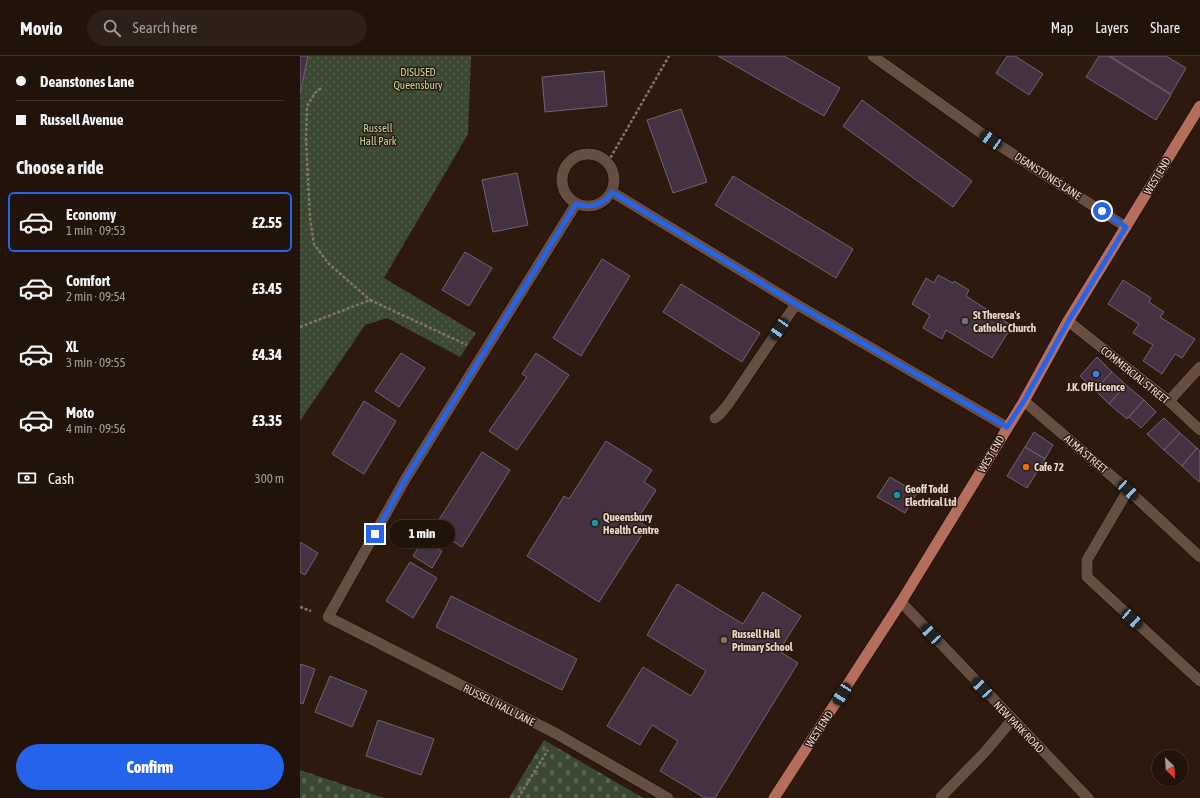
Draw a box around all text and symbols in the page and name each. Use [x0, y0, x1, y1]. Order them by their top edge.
search box [87, 10, 367, 46]
text: Movio [20, 17, 63, 39]
icon: search [101, 17, 123, 39]
text: Search here [133, 19, 197, 36]
text: Map [1051, 20, 1073, 36]
text: Layers [1095, 20, 1128, 36]
text: Share [1150, 20, 1180, 36]
park label: DISUSED Queensbury [393, 66, 443, 91]
text: Deanstones Lane [40, 73, 134, 90]
text: Russell Avenue [40, 111, 124, 128]
park label: Russell Hall Park [359, 122, 397, 147]
car [978, 128, 1004, 152]
street label: DEANSTONES LANE [1013, 150, 1084, 202]
street label: WEST END [1141, 155, 1173, 197]
text: Choose a ride [16, 157, 104, 178]
route start [1093, 202, 1111, 220]
icon: car [18, 204, 54, 240]
text: Economy [66, 206, 116, 223]
text: £2.55 [252, 214, 282, 231]
text: 1 min · 09:53 [66, 223, 126, 238]
icon: car [18, 270, 54, 306]
text: Comfort [66, 272, 110, 289]
text: £3.45 [252, 280, 282, 297]
text: 2 min · 09:54 [66, 289, 126, 304]
place label: St Theresa's Catholic Church [973, 309, 1036, 334]
car [767, 316, 791, 342]
marker: St Theresa's Catholic Church [960, 316, 970, 326]
icon: car [18, 336, 54, 372]
text: XL [66, 338, 79, 355]
street label: COMMERCIAL STREET [1099, 344, 1172, 406]
text: £4.34 [252, 346, 282, 363]
text: 3 min · 09:55 [66, 355, 126, 370]
marker: J.K. Off Licence [1091, 369, 1101, 379]
place label: J.K. Off Licence [1066, 381, 1125, 393]
icon: car [18, 402, 54, 438]
text: Moto [66, 404, 94, 421]
text: £3.35 [252, 412, 282, 429]
text: 4 min · 09:56 [66, 421, 126, 436]
street label: ALMA STREET [1062, 432, 1110, 476]
street label: WEST END [975, 433, 1007, 475]
place label: Cafe 72 [1034, 461, 1064, 473]
marker: Cafe 72 [1021, 462, 1031, 472]
icon: cash [16, 467, 38, 489]
text: Cash [48, 470, 74, 487]
text: 300 m [255, 471, 284, 486]
car [1115, 477, 1141, 503]
place label: Geoff Todd Electrical Ltd [905, 483, 957, 508]
marker: Geoff Todd Electrical Ltd [892, 490, 902, 500]
place label: Queensbury Health Centre [603, 511, 659, 536]
marker: Queensbury Health Centre [590, 518, 600, 528]
callout: 1 min [389, 520, 455, 548]
route end [366, 525, 384, 543]
text: 1 min [409, 526, 435, 541]
car [1119, 607, 1145, 631]
car [918, 621, 944, 647]
place label: Russell Hall Primary School [732, 628, 794, 653]
marker: Russell Hall Primary School [719, 635, 729, 645]
car [969, 675, 995, 701]
car [830, 681, 854, 707]
street label: RUSSELL HALL LANE [461, 682, 537, 728]
street label: NEW PARK ROAD [991, 699, 1047, 755]
street label: WEST END [803, 709, 835, 749]
button: Confirm [16, 744, 284, 790]
north arrow [1152, 750, 1188, 786]
map controls [1152, 750, 1188, 786]

